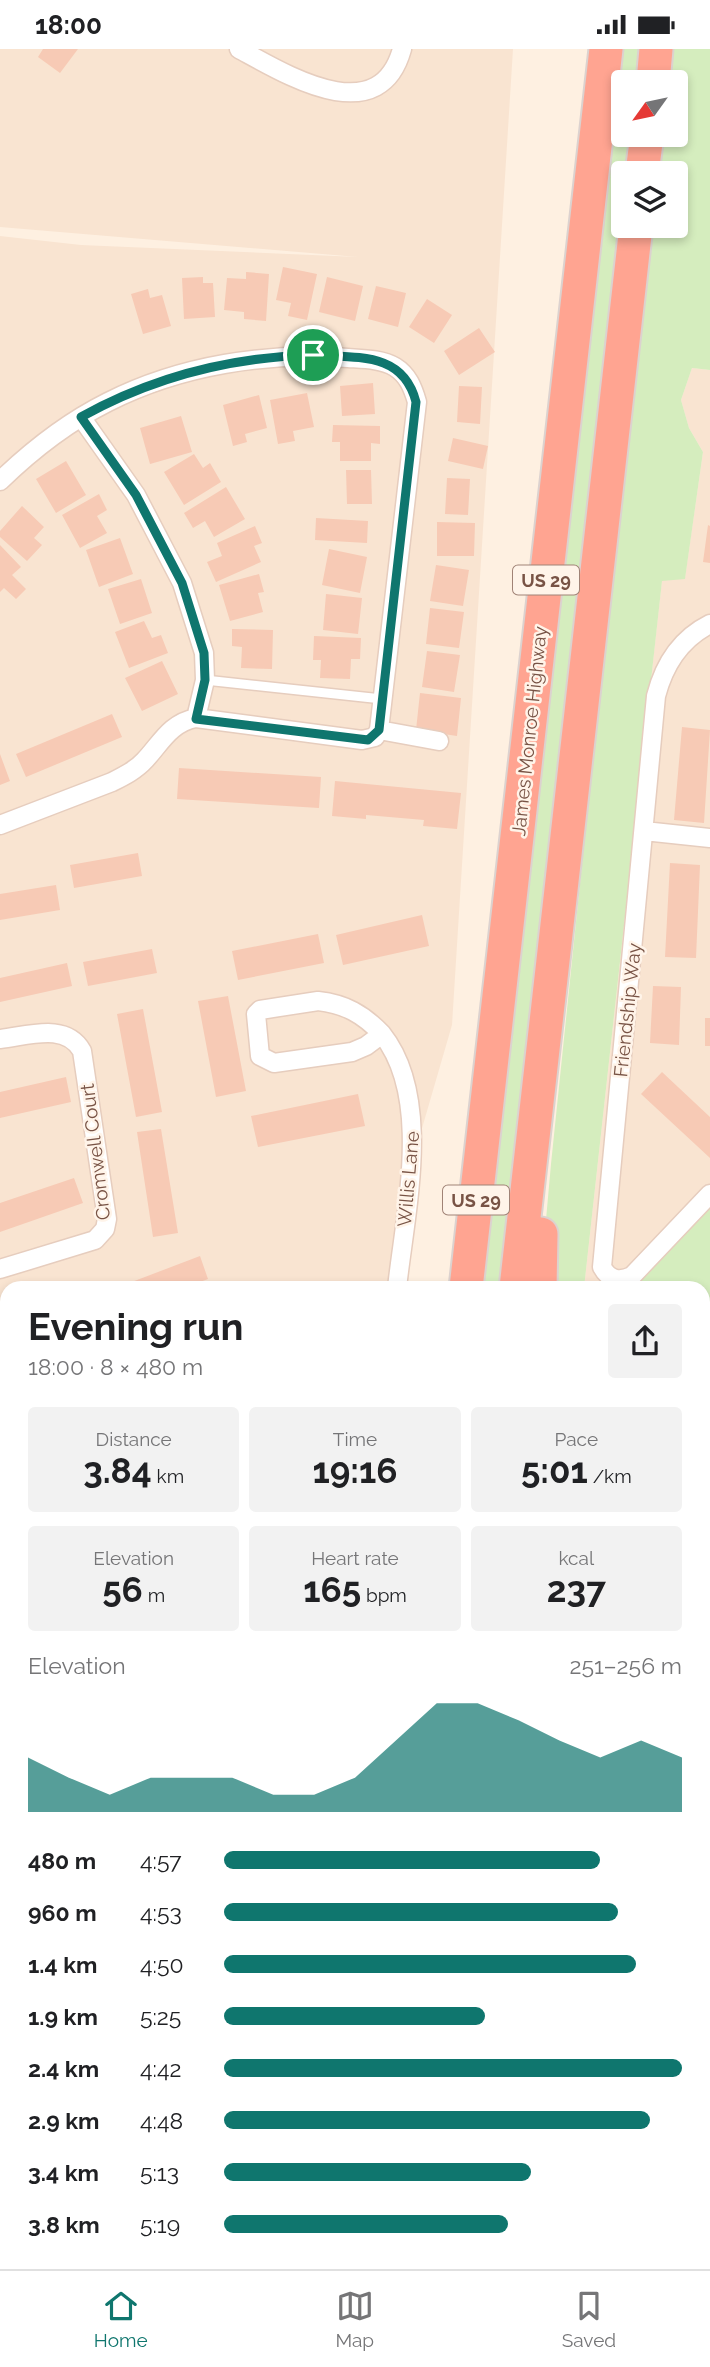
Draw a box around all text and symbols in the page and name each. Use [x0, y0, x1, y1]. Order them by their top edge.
text: 18:00 [35, 10, 102, 40]
north arrow [611, 70, 688, 147]
map controls [611, 70, 688, 238]
button: layers [611, 161, 688, 238]
pin [283, 325, 343, 385]
icon: arrive [294, 336, 332, 374]
road number: US 29 [513, 565, 579, 595]
street label: James Monroe Highway [507, 625, 551, 837]
street label: Friendship Way [609, 942, 645, 1078]
street label: Cromwell Court [76, 1082, 114, 1222]
street label: Willis Lane [393, 1130, 423, 1228]
road number: US 29 [443, 1185, 509, 1215]
text: Evening run [28, 1304, 243, 1349]
button: share [608, 1304, 682, 1378]
text: 18:00 · 8 × 480 m [28, 1353, 203, 1380]
text: Distance [96, 1428, 172, 1450]
text: Time [333, 1428, 377, 1450]
text: Pace [555, 1428, 598, 1450]
text: 3.84 [83, 1450, 152, 1491]
text: 19:16 [312, 1450, 398, 1491]
text: 5:01 [521, 1450, 588, 1491]
text: km [152, 1465, 184, 1487]
text: /km [588, 1465, 632, 1487]
text: Elevation [93, 1547, 174, 1569]
text: Heart rate [311, 1547, 399, 1569]
text: kcal [559, 1547, 594, 1569]
text: 56 [102, 1569, 143, 1610]
text: 165 [303, 1569, 361, 1610]
text: 237 [547, 1569, 606, 1610]
text: m [143, 1584, 165, 1606]
text: bpm [361, 1584, 407, 1606]
text: Elevation [28, 1652, 126, 1679]
text: 251–256 m [569, 1652, 682, 1679]
text: 480 m [28, 1847, 96, 1874]
text: 4:57 [140, 1847, 182, 1874]
text: 960 m [28, 1899, 97, 1926]
text: 4:53 [140, 1899, 182, 1926]
text: 1.4 km [28, 1951, 97, 1978]
text: 4:50 [140, 1951, 184, 1978]
text: 1.9 km [28, 2003, 98, 2030]
text: 5:25 [140, 2003, 181, 2030]
text: 2.4 km [28, 2055, 99, 2082]
text: 4:42 [140, 2055, 181, 2082]
text: 2.9 km [28, 2107, 99, 2134]
text: 4:48 [140, 2107, 183, 2134]
text: 3.4 km [28, 2159, 99, 2186]
text: 5:13 [140, 2159, 179, 2186]
text: 3.8 km [28, 2211, 100, 2238]
text: 5:19 [140, 2211, 180, 2238]
tab: Home [94, 2287, 148, 2351]
tab: Map [335, 2287, 374, 2351]
tab: Saved [562, 2287, 616, 2351]

